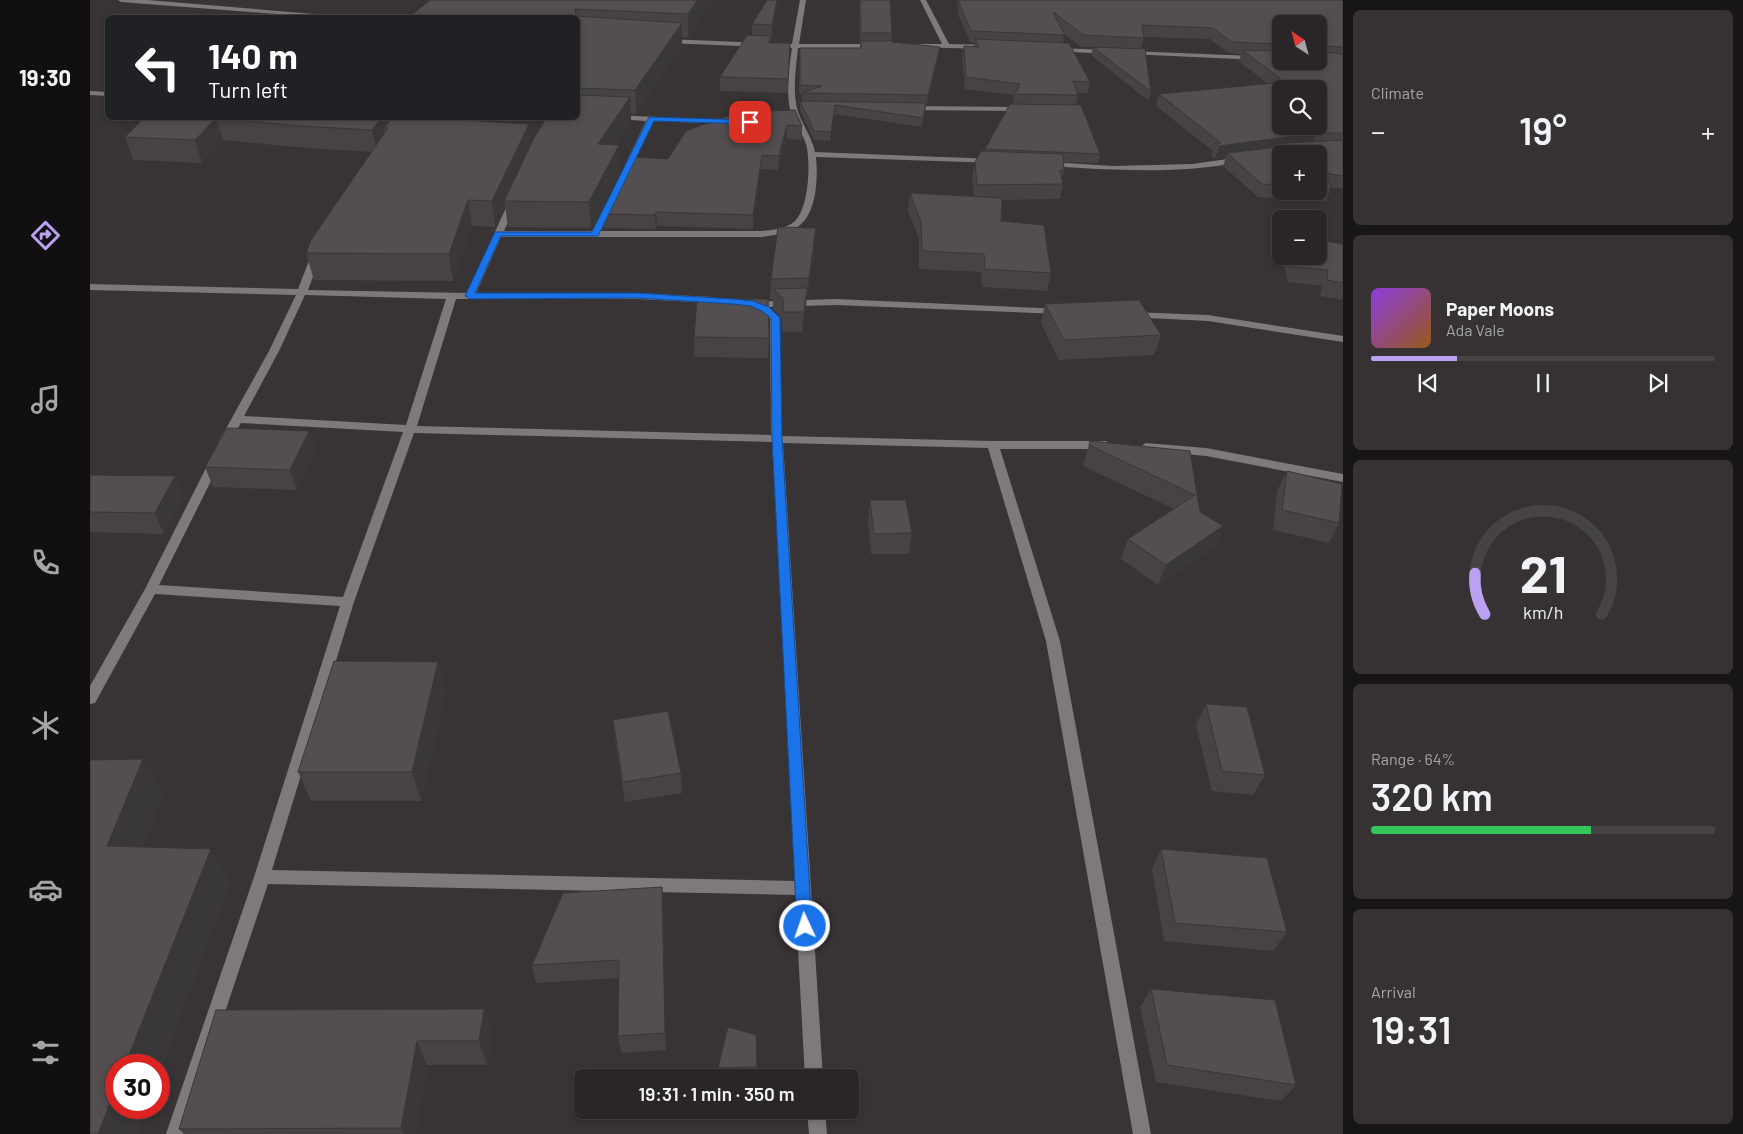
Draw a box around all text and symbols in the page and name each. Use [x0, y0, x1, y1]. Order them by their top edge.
north arrow [1272, 15, 1328, 70]
map controls [1272, 15, 1327, 265]
text: 140 m [208, 34, 298, 76]
icon: left [125, 35, 190, 100]
text: 19:30 [19, 64, 71, 90]
text: Turn left [208, 76, 288, 102]
button: search [1272, 80, 1327, 135]
text: Climate [1371, 83, 1424, 102]
pin [729, 101, 771, 143]
text: 19° [1519, 107, 1567, 153]
icon: arrive [736, 108, 764, 136]
text: − [1371, 114, 1385, 148]
text: + [1701, 114, 1715, 148]
button: + [1272, 145, 1327, 200]
button: − [1272, 210, 1327, 265]
icon: directions [28, 218, 63, 253]
text: Paper Moons [1446, 297, 1554, 320]
text: Ada Vale [1446, 320, 1505, 339]
icon: previous [1414, 369, 1442, 397]
icon: pause [1529, 369, 1557, 397]
icon: next [1644, 369, 1672, 397]
icon: music [28, 382, 63, 417]
text: 21 [1519, 541, 1567, 603]
icon: phone [28, 545, 63, 580]
text: km/h [1523, 601, 1563, 623]
icon: climate [28, 708, 63, 743]
text: Range · 64% [1371, 749, 1455, 768]
text: 320 km [1371, 773, 1493, 819]
icon: car [28, 872, 63, 907]
position arrow [778, 899, 830, 951]
text: Arrival [1371, 982, 1416, 1001]
text: 19:31 [1371, 1006, 1451, 1052]
icon: filters [28, 1035, 63, 1070]
speed limit sign: 30 [105, 1054, 170, 1119]
text: 19:31 · 1 min · 350 m [639, 1082, 794, 1105]

